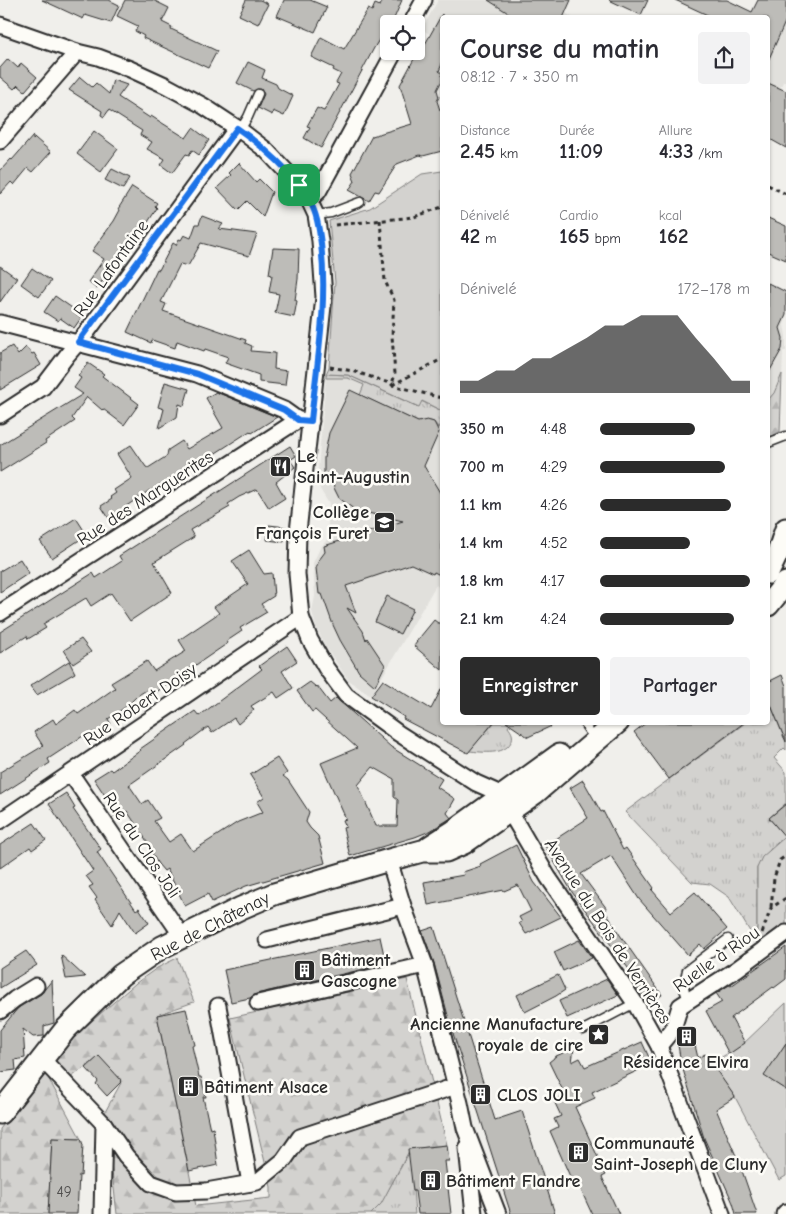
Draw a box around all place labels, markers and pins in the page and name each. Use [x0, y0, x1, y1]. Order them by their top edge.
pin [278, 164, 320, 206]
place label: Le Saint-Augustin [297, 446, 410, 488]
restaurant icon: Le Saint-Augustin [269, 454, 293, 478]
place label: Collège François Furet [255, 502, 370, 544]
school or university icon: Collège François Furet [373, 510, 397, 534]
place label: Bâtiment Gascogne [321, 950, 397, 992]
building icon: Bâtiment Gascogne [293, 958, 317, 982]
place label: Ancienne Manufacture royale de cire [410, 1014, 583, 1056]
place icon: Ancienne Manufacture royale de cire [587, 1022, 611, 1046]
building icon: Résidence Elvira [674, 1025, 698, 1049]
place label: Résidence Elvira [623, 1052, 749, 1073]
building icon: Bâtiment Alsace [176, 1075, 200, 1099]
place label: Bâtiment Alsace [204, 1077, 328, 1098]
building icon: CLOS JOLI [469, 1083, 493, 1107]
place label: CLOS JOLI [497, 1085, 581, 1106]
place label: Communauté Saint-Joseph de Cluny [594, 1133, 768, 1175]
building icon: Communauté Saint-Joseph de Cluny [566, 1141, 590, 1165]
building icon: Bâtiment Flandre [418, 1169, 442, 1193]
place label: Bâtiment Flandre [446, 1171, 580, 1192]

